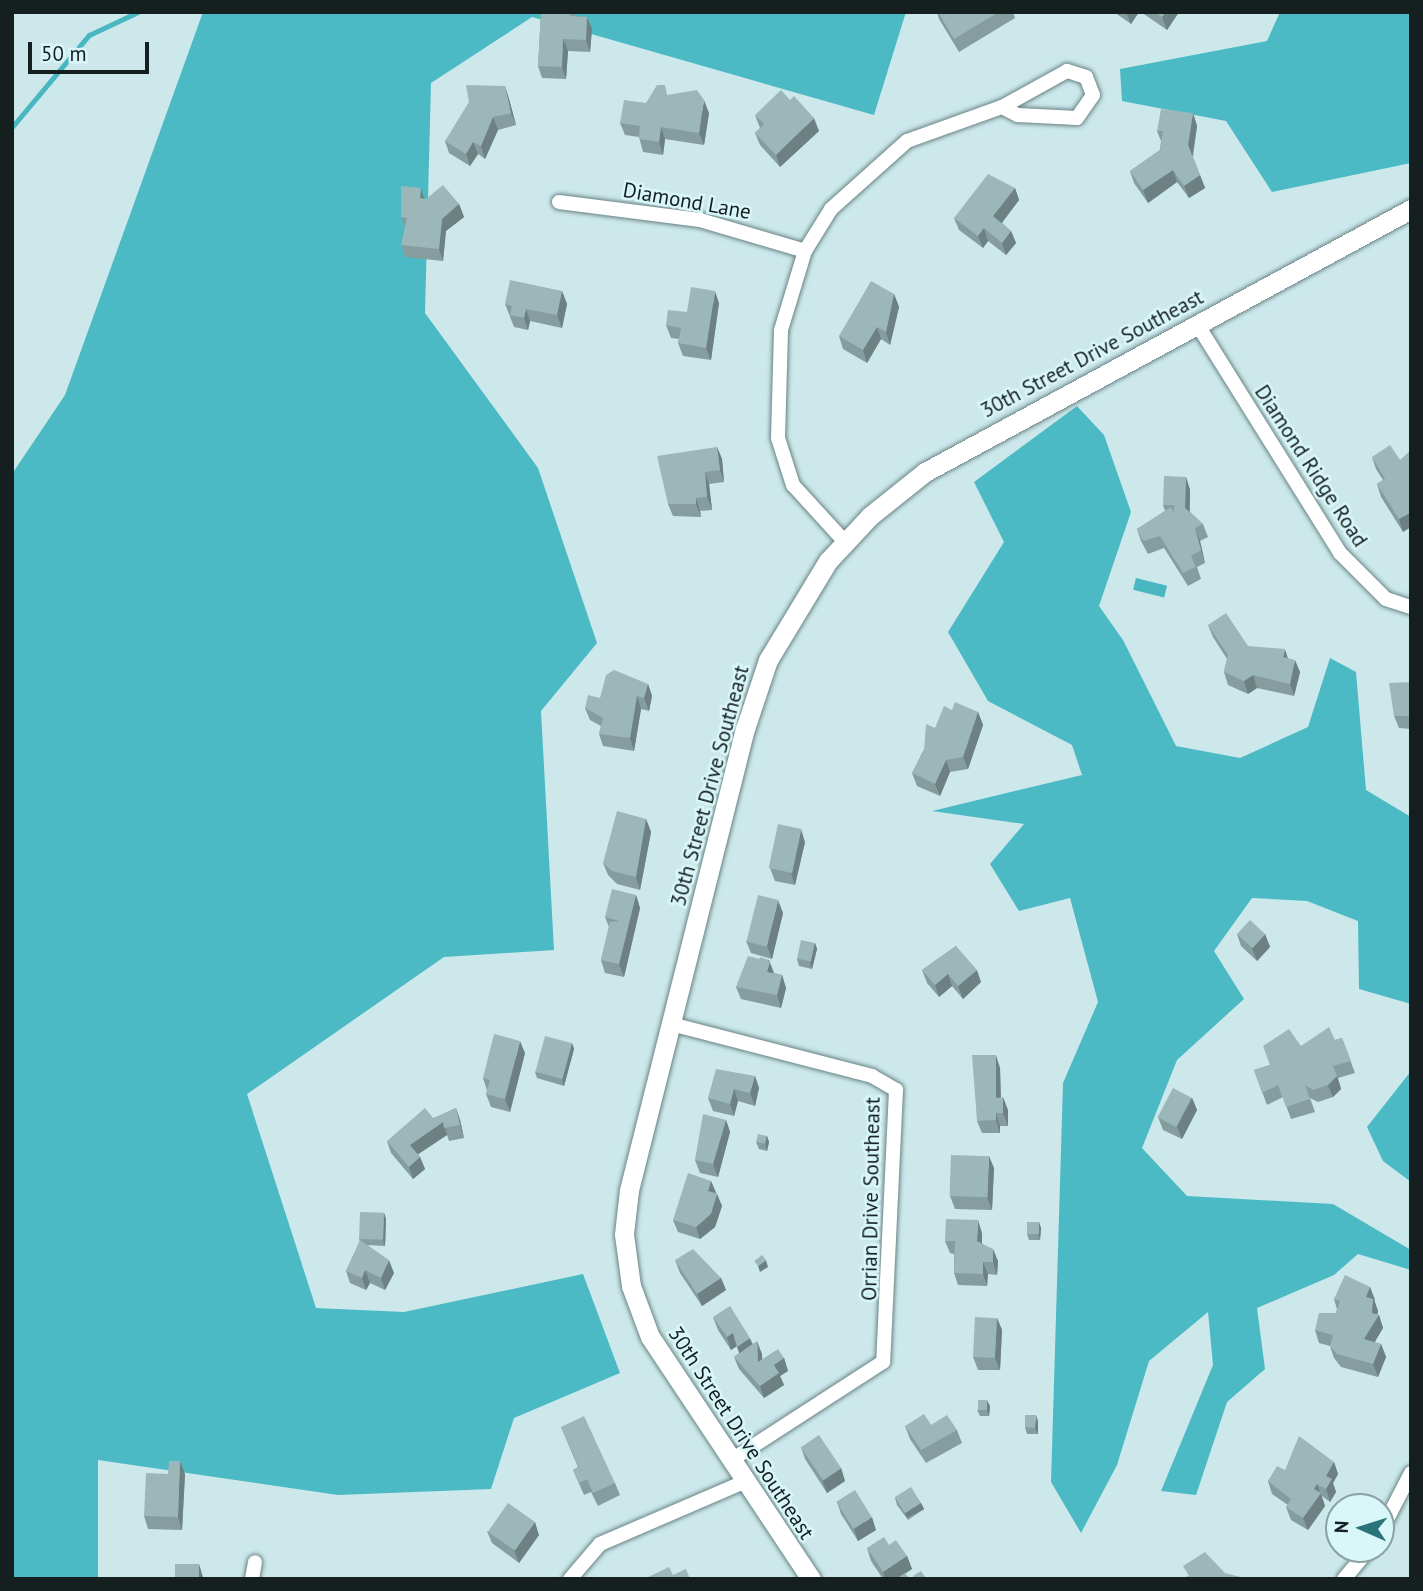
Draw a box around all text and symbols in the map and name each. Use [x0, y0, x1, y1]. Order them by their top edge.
scale bar [32, 28, 152, 72]
text: 50 m [41, 40, 87, 67]
street label: Diamond Lane [621, 177, 753, 225]
street label: 30th Street Drive Southeast [976, 285, 1208, 423]
street label: Diamond Ridge Road [1249, 380, 1373, 552]
street label: 30th Street Drive Southeast [666, 663, 754, 909]
street label: Orrian Drive Southeast [857, 1097, 885, 1301]
street label: 30th Street Drive Southeast [663, 1322, 819, 1544]
north arrow [1325, 1493, 1395, 1563]
text: N [1329, 1520, 1353, 1534]

